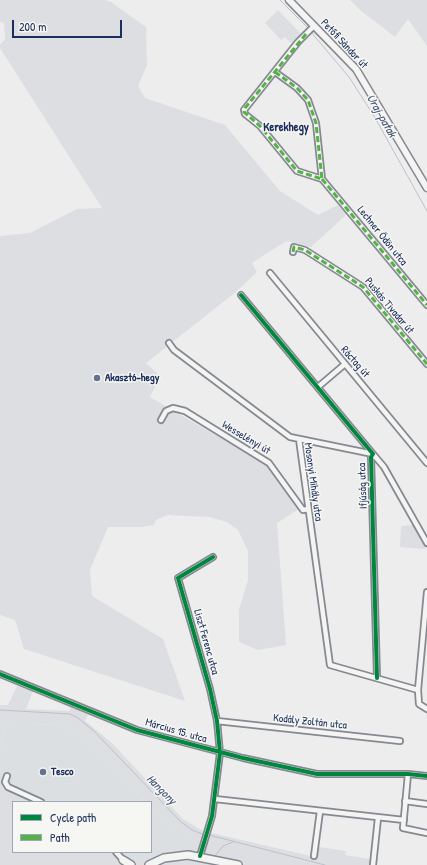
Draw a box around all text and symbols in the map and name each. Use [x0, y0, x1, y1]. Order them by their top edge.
scale bar [14, 12, 124, 38]
street label: Petőfi Sándor út [318, 17, 370, 71]
text: 200 m [19, 18, 46, 35]
water label: Uraj-patak [363, 92, 399, 140]
district label: Kerekhegy [263, 121, 309, 135]
street label: Lechner Ödön utca [354, 204, 410, 268]
street label: Puskás Tivadar út [362, 275, 416, 337]
street label: Ráctag út [338, 344, 372, 380]
place label: Akasztó-hegy [105, 371, 159, 385]
marker: Akasztó-hegy [92, 373, 102, 383]
street label: Wesselényi út [219, 418, 273, 458]
street label: Mosonyi Mihály utca [301, 442, 325, 522]
street label: Ifjúság utca [356, 463, 370, 509]
street label: Liszt Ferenc utca [190, 608, 222, 676]
street label: Kodály Zoltán utca [272, 712, 348, 732]
street label: Március 15. utca [144, 716, 208, 746]
place label: Tesco [51, 765, 73, 779]
marker: Tesco [38, 767, 48, 777]
water label: Hangony [143, 772, 179, 808]
legend [12, 801, 152, 853]
text: Cycle path [50, 809, 96, 826]
text: Path [50, 829, 70, 846]

